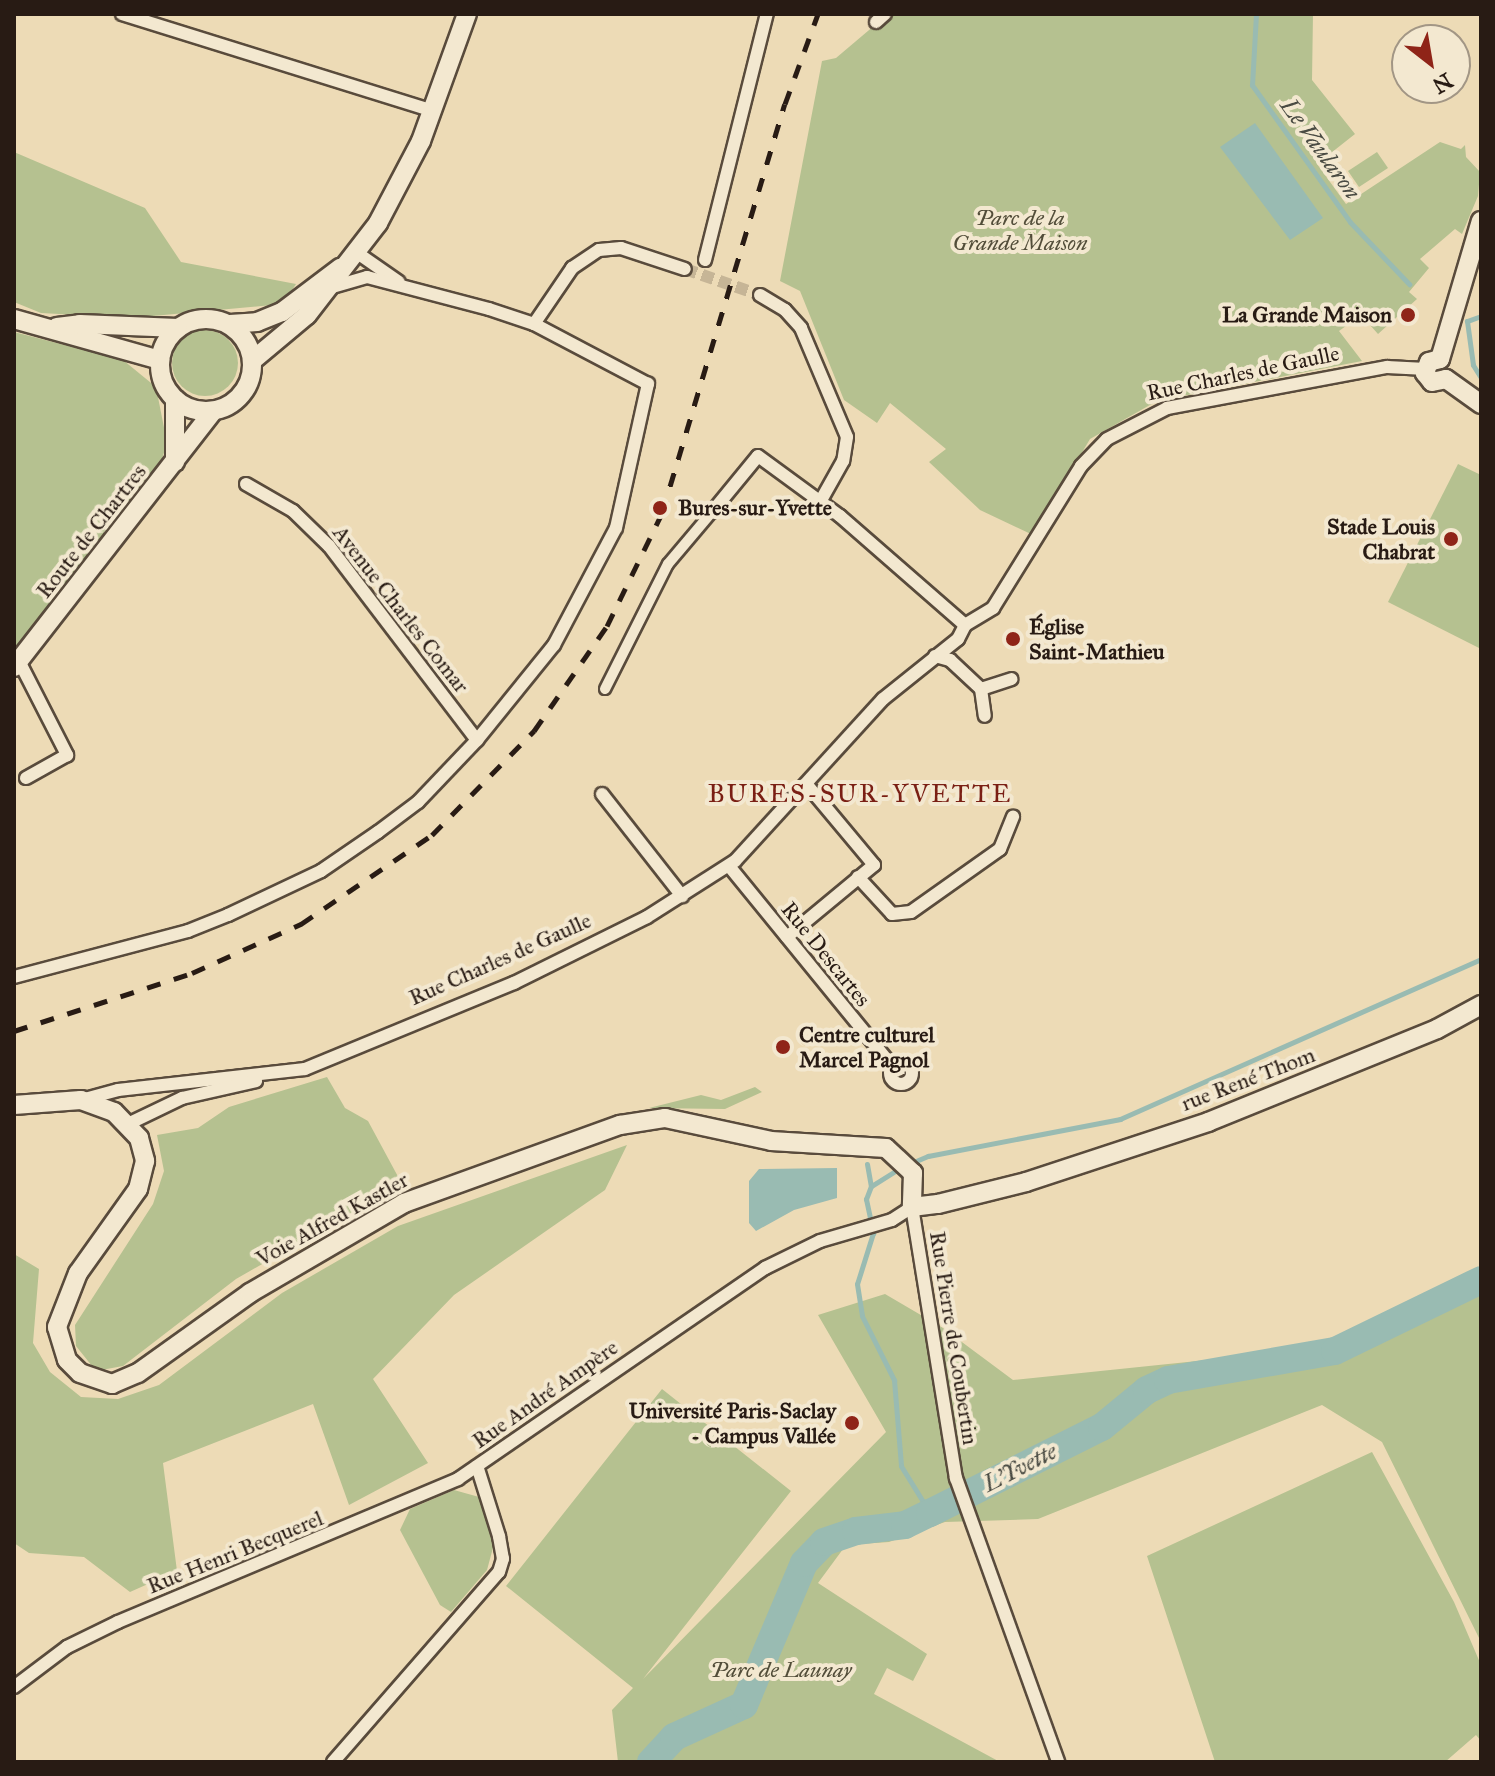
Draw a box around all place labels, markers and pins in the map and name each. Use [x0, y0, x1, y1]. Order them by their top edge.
place label: La Grande Maison [1222, 302, 1392, 328]
marker: La Grande Maison [1399, 306, 1417, 324]
place label: Bures-sur-Yvette [678, 495, 832, 521]
marker: Bures-sur-Yvette [649, 497, 671, 519]
place label: Stade Louis Chabrat [1327, 513, 1435, 564]
marker: Stade Louis Chabrat [1442, 530, 1460, 548]
place label: Église Saint-Mathieu [1029, 613, 1164, 664]
marker: Église Saint-Mathieu [1004, 630, 1022, 648]
place label: Centre culturel Marcel Pagnol [799, 1021, 934, 1072]
marker: Centre culturel Marcel Pagnol [774, 1038, 792, 1056]
place label: Université Paris-Saclay - Campus Vallée [629, 1397, 836, 1448]
marker: Université Paris-Saclay - Campus Vallée [843, 1414, 861, 1432]

